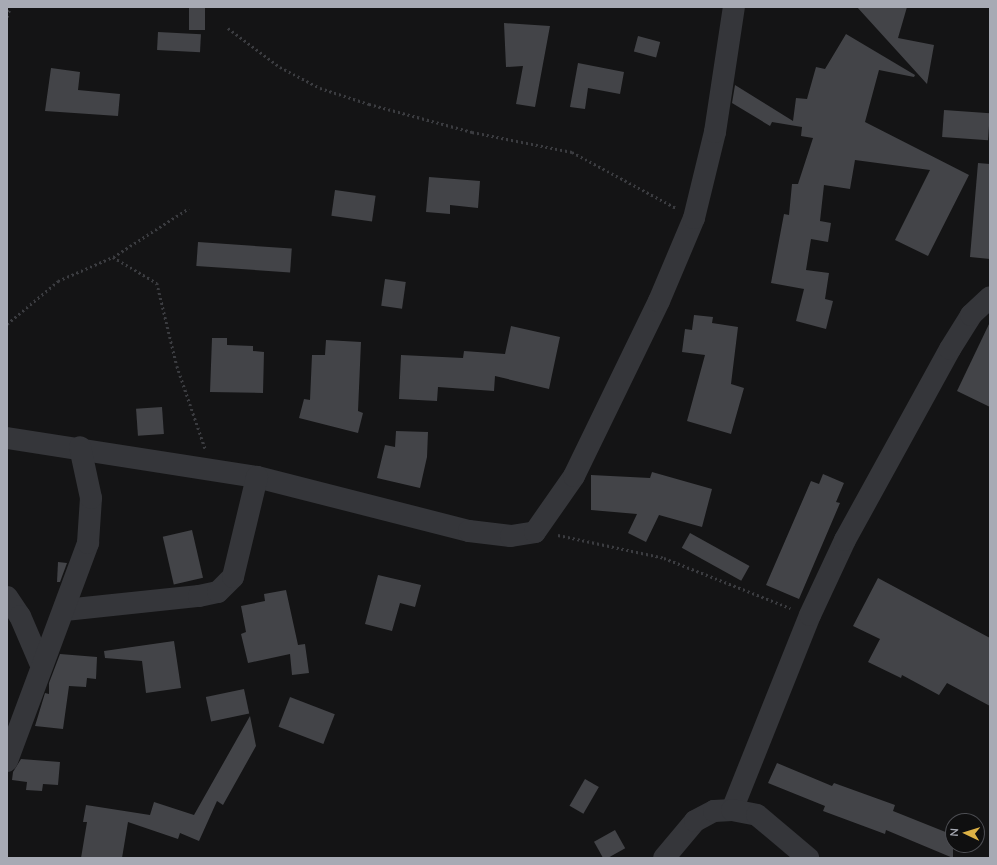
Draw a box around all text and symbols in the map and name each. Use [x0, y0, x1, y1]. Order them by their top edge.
north arrow [945, 813, 985, 853]
text: N [947, 828, 961, 837]

